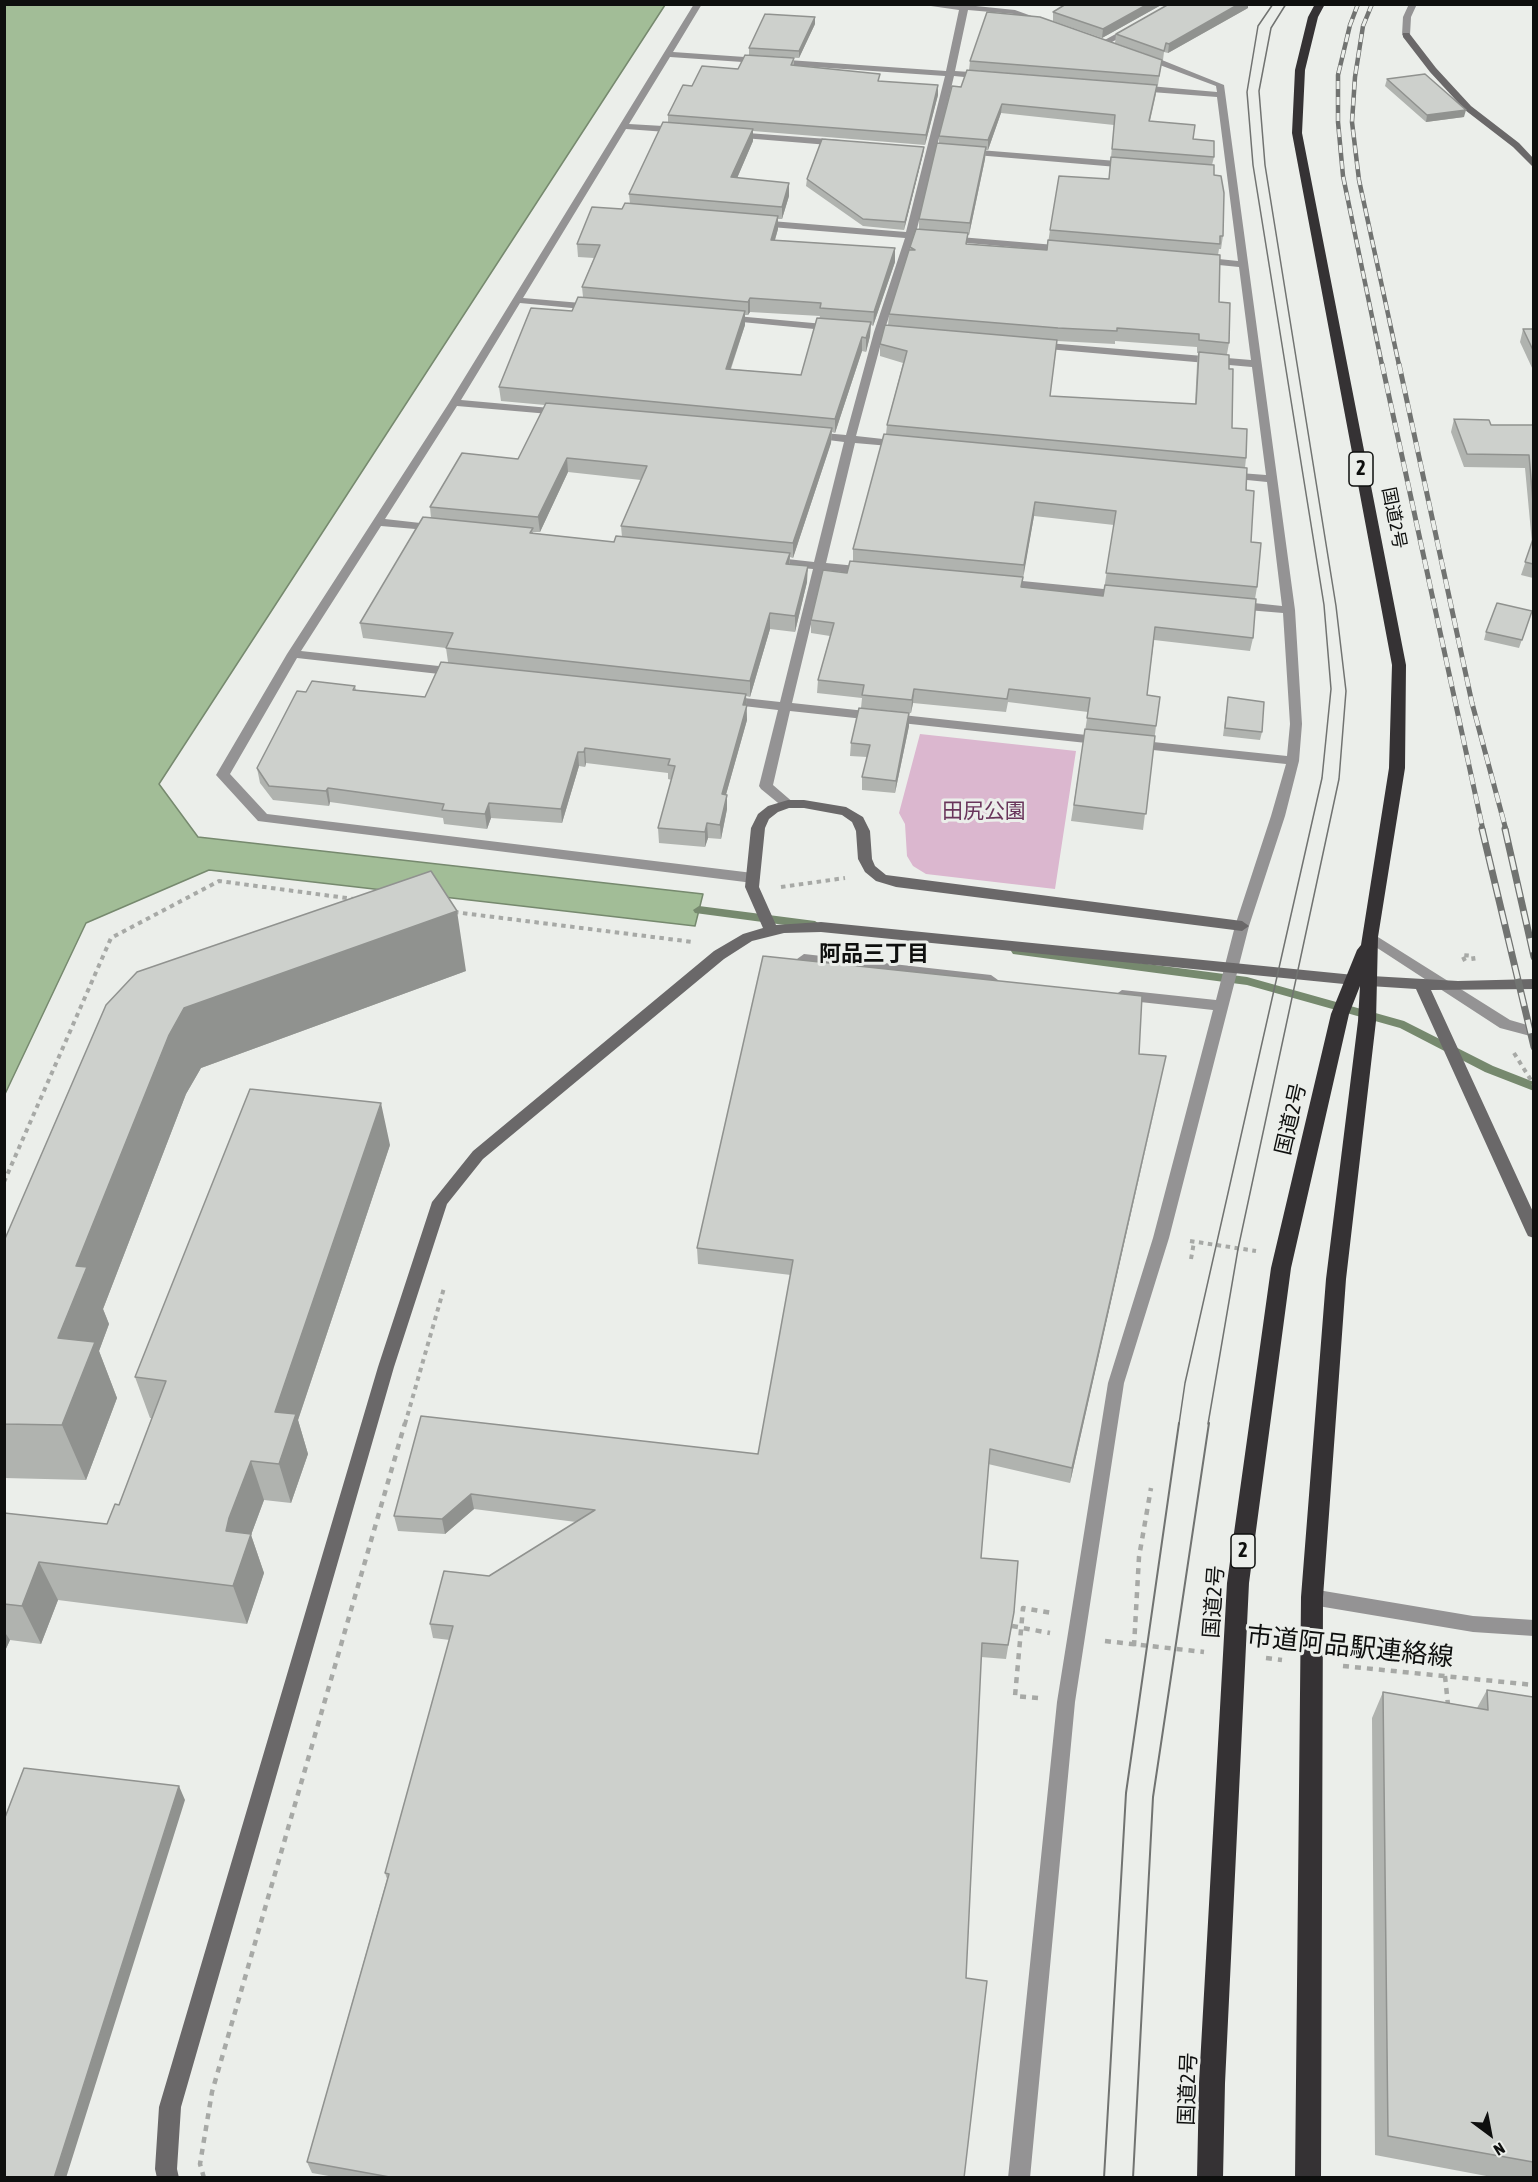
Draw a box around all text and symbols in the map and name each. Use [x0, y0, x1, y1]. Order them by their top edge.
road number: 2 [1349, 452, 1373, 486]
street label: 国道2号 [1377, 485, 1411, 551]
park label: 田尻公園 [942, 798, 1026, 824]
district label: 阿品三丁目 [819, 941, 929, 967]
street label: 国道2号 [1271, 1081, 1311, 1157]
road number: 2 [1231, 1534, 1255, 1568]
street label: 国道2号 [1199, 1565, 1229, 1639]
street label: 市道阿品駅連絡線 [1245, 1621, 1455, 1673]
street label: 国道2号 [1174, 2052, 1202, 2126]
north arrow [1460, 2104, 1520, 2164]
text: N [1491, 2139, 1508, 2159]

